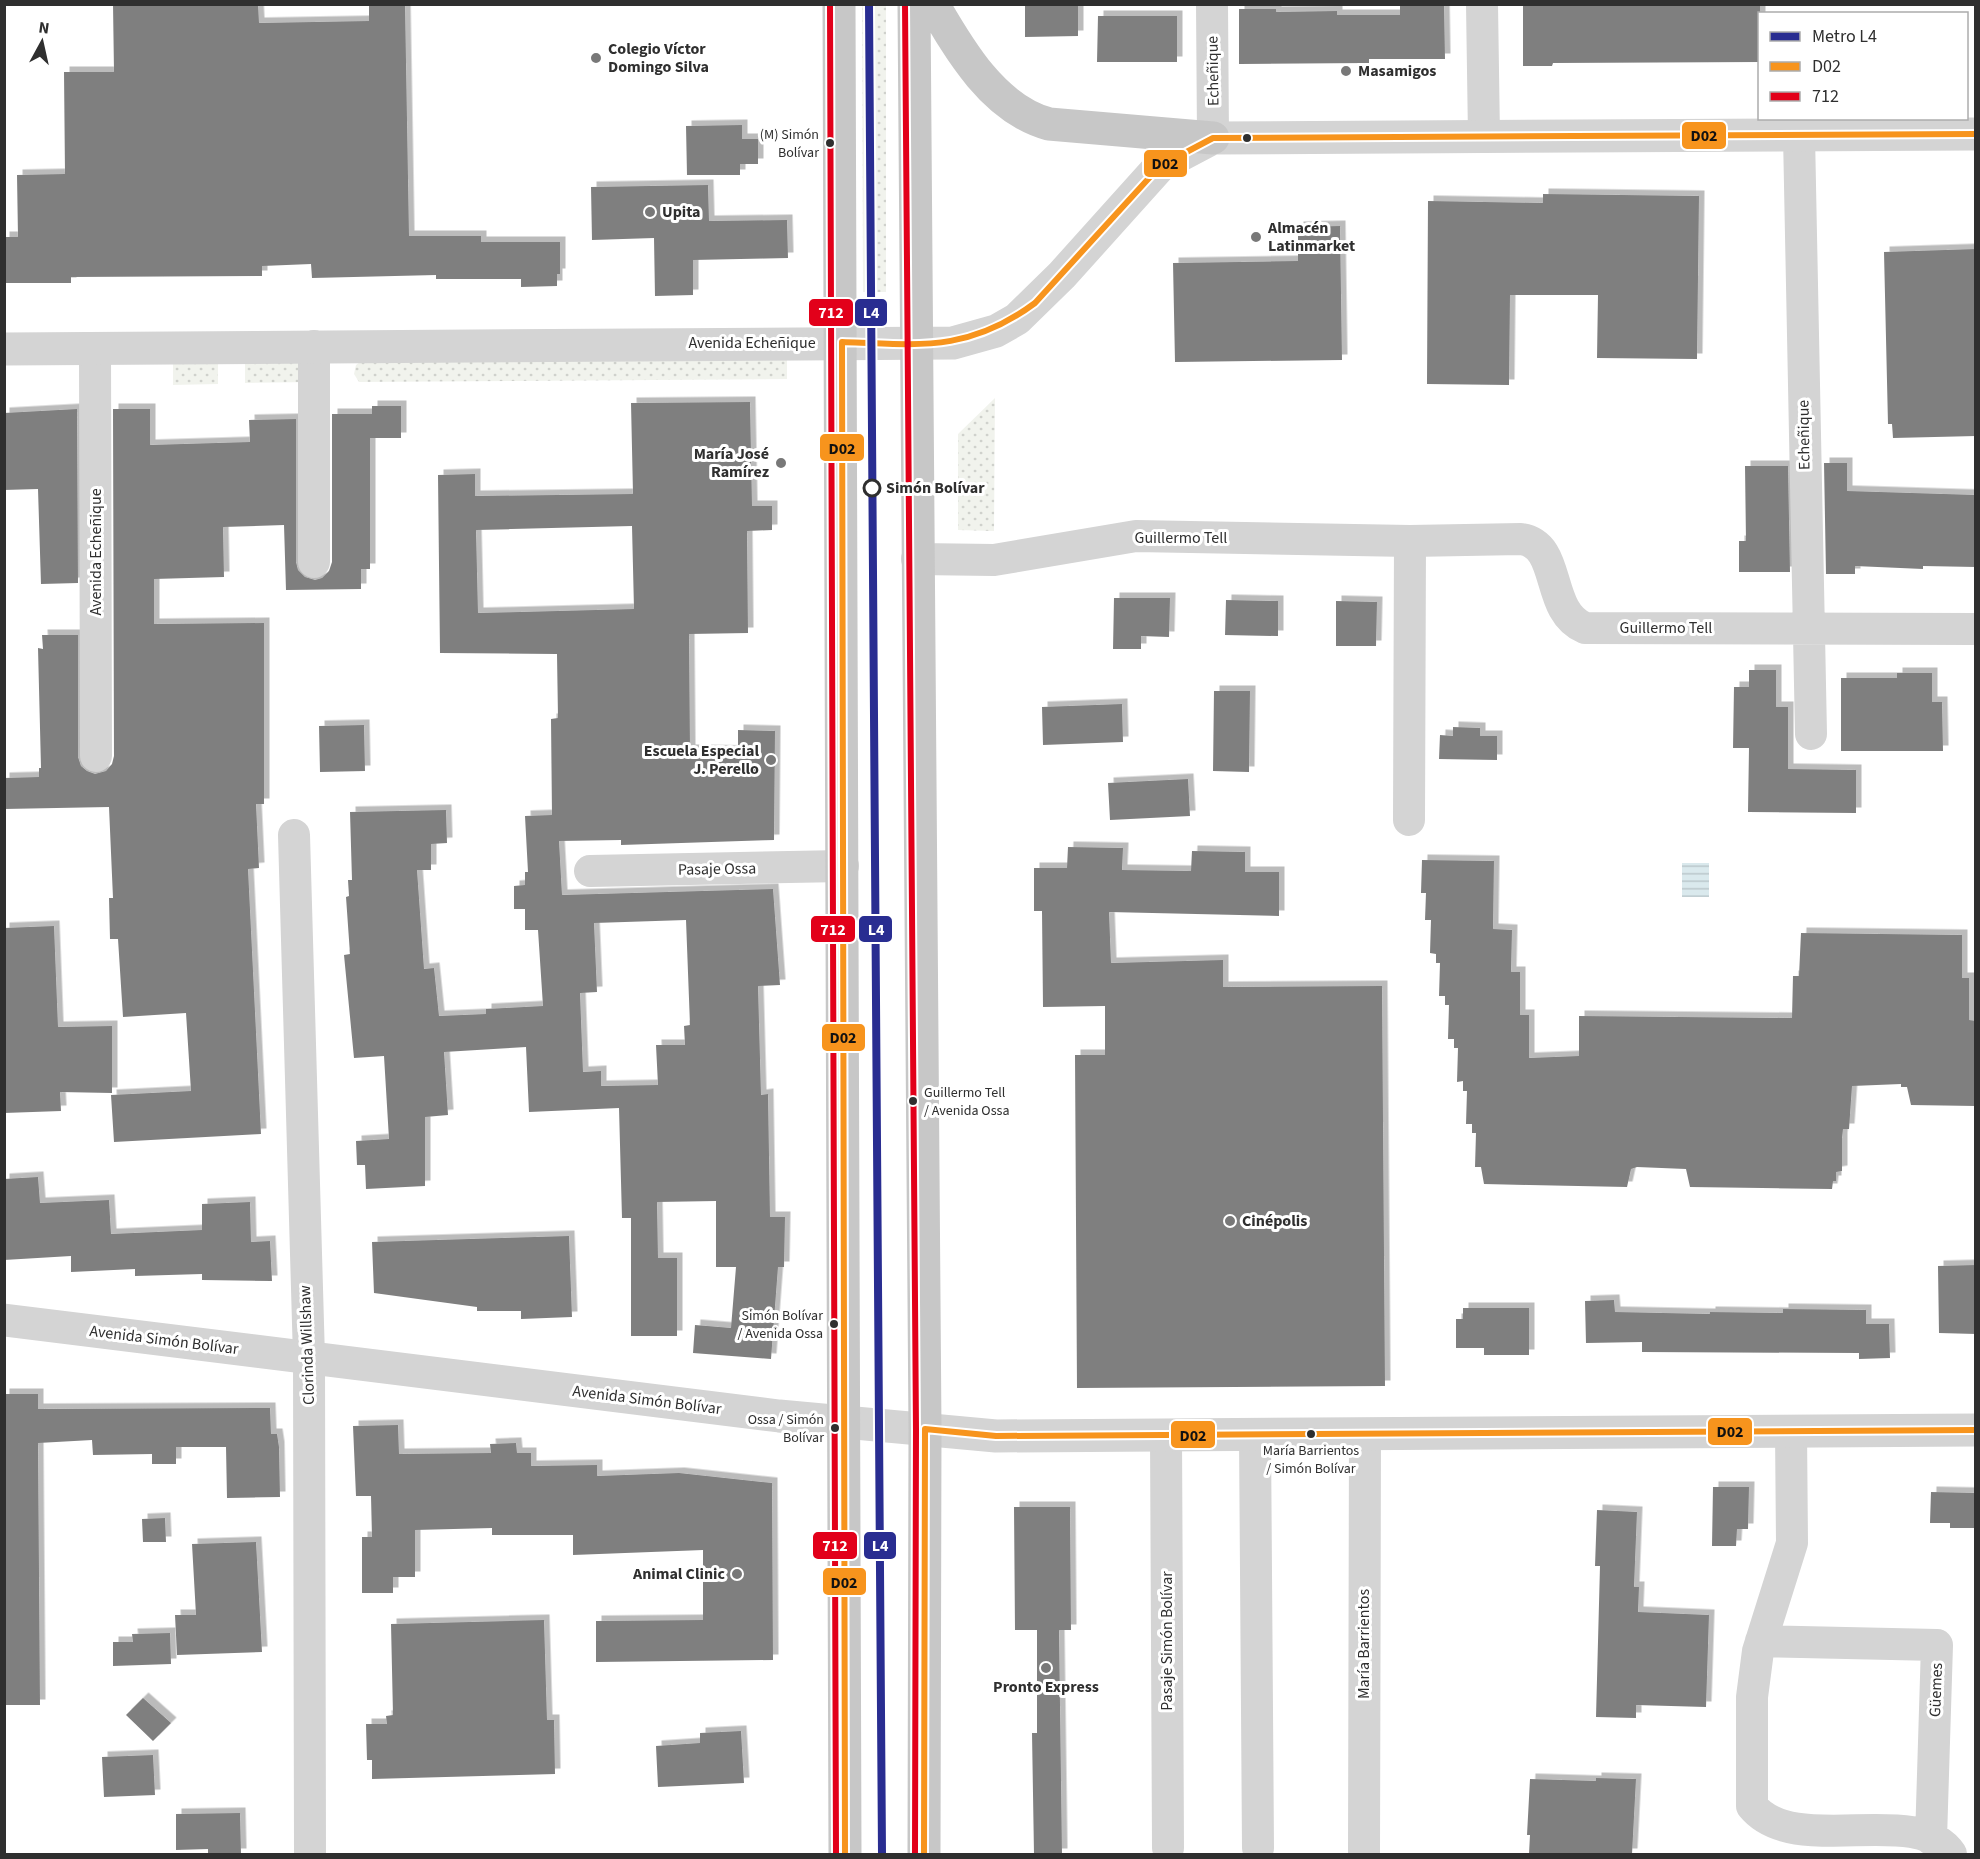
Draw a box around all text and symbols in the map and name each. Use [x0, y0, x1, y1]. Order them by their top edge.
north arrow [12, 12, 72, 72]
legend [1758, 12, 1968, 120]
text: N [37, 17, 51, 40]
text: Metro L4 [1812, 24, 1877, 49]
street label: Echeñique [1201, 36, 1225, 106]
place label: Colegio Víctor Domingo Silva [608, 38, 709, 78]
marker: Colegio Víctor Domingo Silva [589, 51, 603, 65]
text: D02 [1812, 54, 1841, 79]
place label: Masamigos [1358, 60, 1436, 82]
marker: Masamigos [1339, 64, 1353, 78]
text: 712 [1812, 84, 1839, 109]
line badge: D02 [1681, 121, 1727, 150]
place label: (M) Simón Bolívar [760, 125, 819, 163]
text: D02 [1690, 125, 1718, 147]
unlabelled marker [1241, 132, 1253, 144]
marker: (M) Simón Bolívar [824, 137, 836, 149]
line badge: D02 [1143, 149, 1188, 178]
text: D02 [1151, 153, 1179, 175]
place label: Upita [662, 201, 700, 223]
marker: Upita [643, 205, 657, 219]
place label: Almacén Latinmarket [1267, 217, 1355, 257]
marker: Almacén Latinmarket [1249, 230, 1263, 244]
line badge: 712 [808, 298, 854, 327]
line badge: L4 [854, 298, 888, 327]
text: 712 [818, 302, 844, 324]
text: L4 [863, 302, 880, 324]
street label: Avenida Echeñique [688, 332, 816, 354]
street label: Echeñique [1792, 400, 1816, 470]
line badge: D02 [819, 433, 865, 462]
text: D02 [828, 438, 856, 460]
place label: María José Ramírez [694, 443, 769, 483]
marker: María José Ramírez [774, 456, 788, 470]
place label: Simón Bolívar [886, 477, 985, 499]
marker: Simón Bolívar [863, 479, 881, 497]
street label: Avenida Echeñique [85, 488, 107, 616]
street label: Guillermo Tell [1135, 527, 1227, 549]
street label: Guillermo Tell [1620, 617, 1712, 639]
place label: Escuela Especial J. Perello [644, 740, 759, 780]
marker: Escuela Especial J. Perello [764, 753, 778, 767]
street label: Pasaje Ossa [678, 857, 756, 881]
line badge: 712 [810, 915, 856, 943]
line badge: L4 [858, 915, 893, 943]
text: 712 [820, 919, 846, 941]
text: L4 [868, 919, 885, 941]
line badge: D02 [821, 1023, 866, 1052]
text: D02 [829, 1027, 857, 1049]
place label: Guillermo Tell / Avenida Ossa [924, 1083, 1009, 1121]
marker: Guillermo Tell / Avenida Ossa [907, 1095, 919, 1107]
place label: Cinépolis [1242, 1210, 1307, 1232]
marker: Cinépolis [1223, 1214, 1237, 1228]
street label: Clorinda Willshaw [294, 1284, 320, 1405]
place label: Simón Bolívar / Avenida Ossa [738, 1306, 823, 1344]
marker: Simón Bolívar / Avenida Ossa [828, 1318, 840, 1330]
street label: Avenida Simón Bolívar [88, 1320, 240, 1360]
street label: Avenida Simón Bolívar [571, 1380, 723, 1420]
place label: Ossa / Simón Bolívar [748, 1410, 824, 1448]
line badge: D02 [1707, 1417, 1753, 1446]
line badge: D02 [1170, 1420, 1216, 1449]
text: D02 [1716, 1421, 1744, 1443]
marker: Ossa / Simón Bolívar [829, 1422, 841, 1434]
text: D02 [1179, 1425, 1207, 1447]
marker: María Barrientos / Simón Bolívar [1305, 1428, 1317, 1440]
place label: María Barrientos / Simón Bolívar [1263, 1441, 1359, 1479]
line badge: 712 [812, 1531, 858, 1560]
line badge: L4 [863, 1531, 897, 1560]
text: 712 [822, 1535, 848, 1557]
text: L4 [872, 1535, 889, 1557]
place label: Animal Clinic [632, 1563, 725, 1585]
marker: Animal Clinic [730, 1567, 744, 1581]
line badge: D02 [822, 1567, 867, 1596]
street label: Pasaje Simón Bolívar [1156, 1571, 1178, 1711]
text: D02 [830, 1572, 858, 1594]
street label: María Barrientos [1353, 1589, 1375, 1699]
marker: Pronto Express [1039, 1661, 1053, 1675]
street label: Güemes [1924, 1662, 1948, 1718]
place label: Pronto Express [993, 1676, 1099, 1698]

